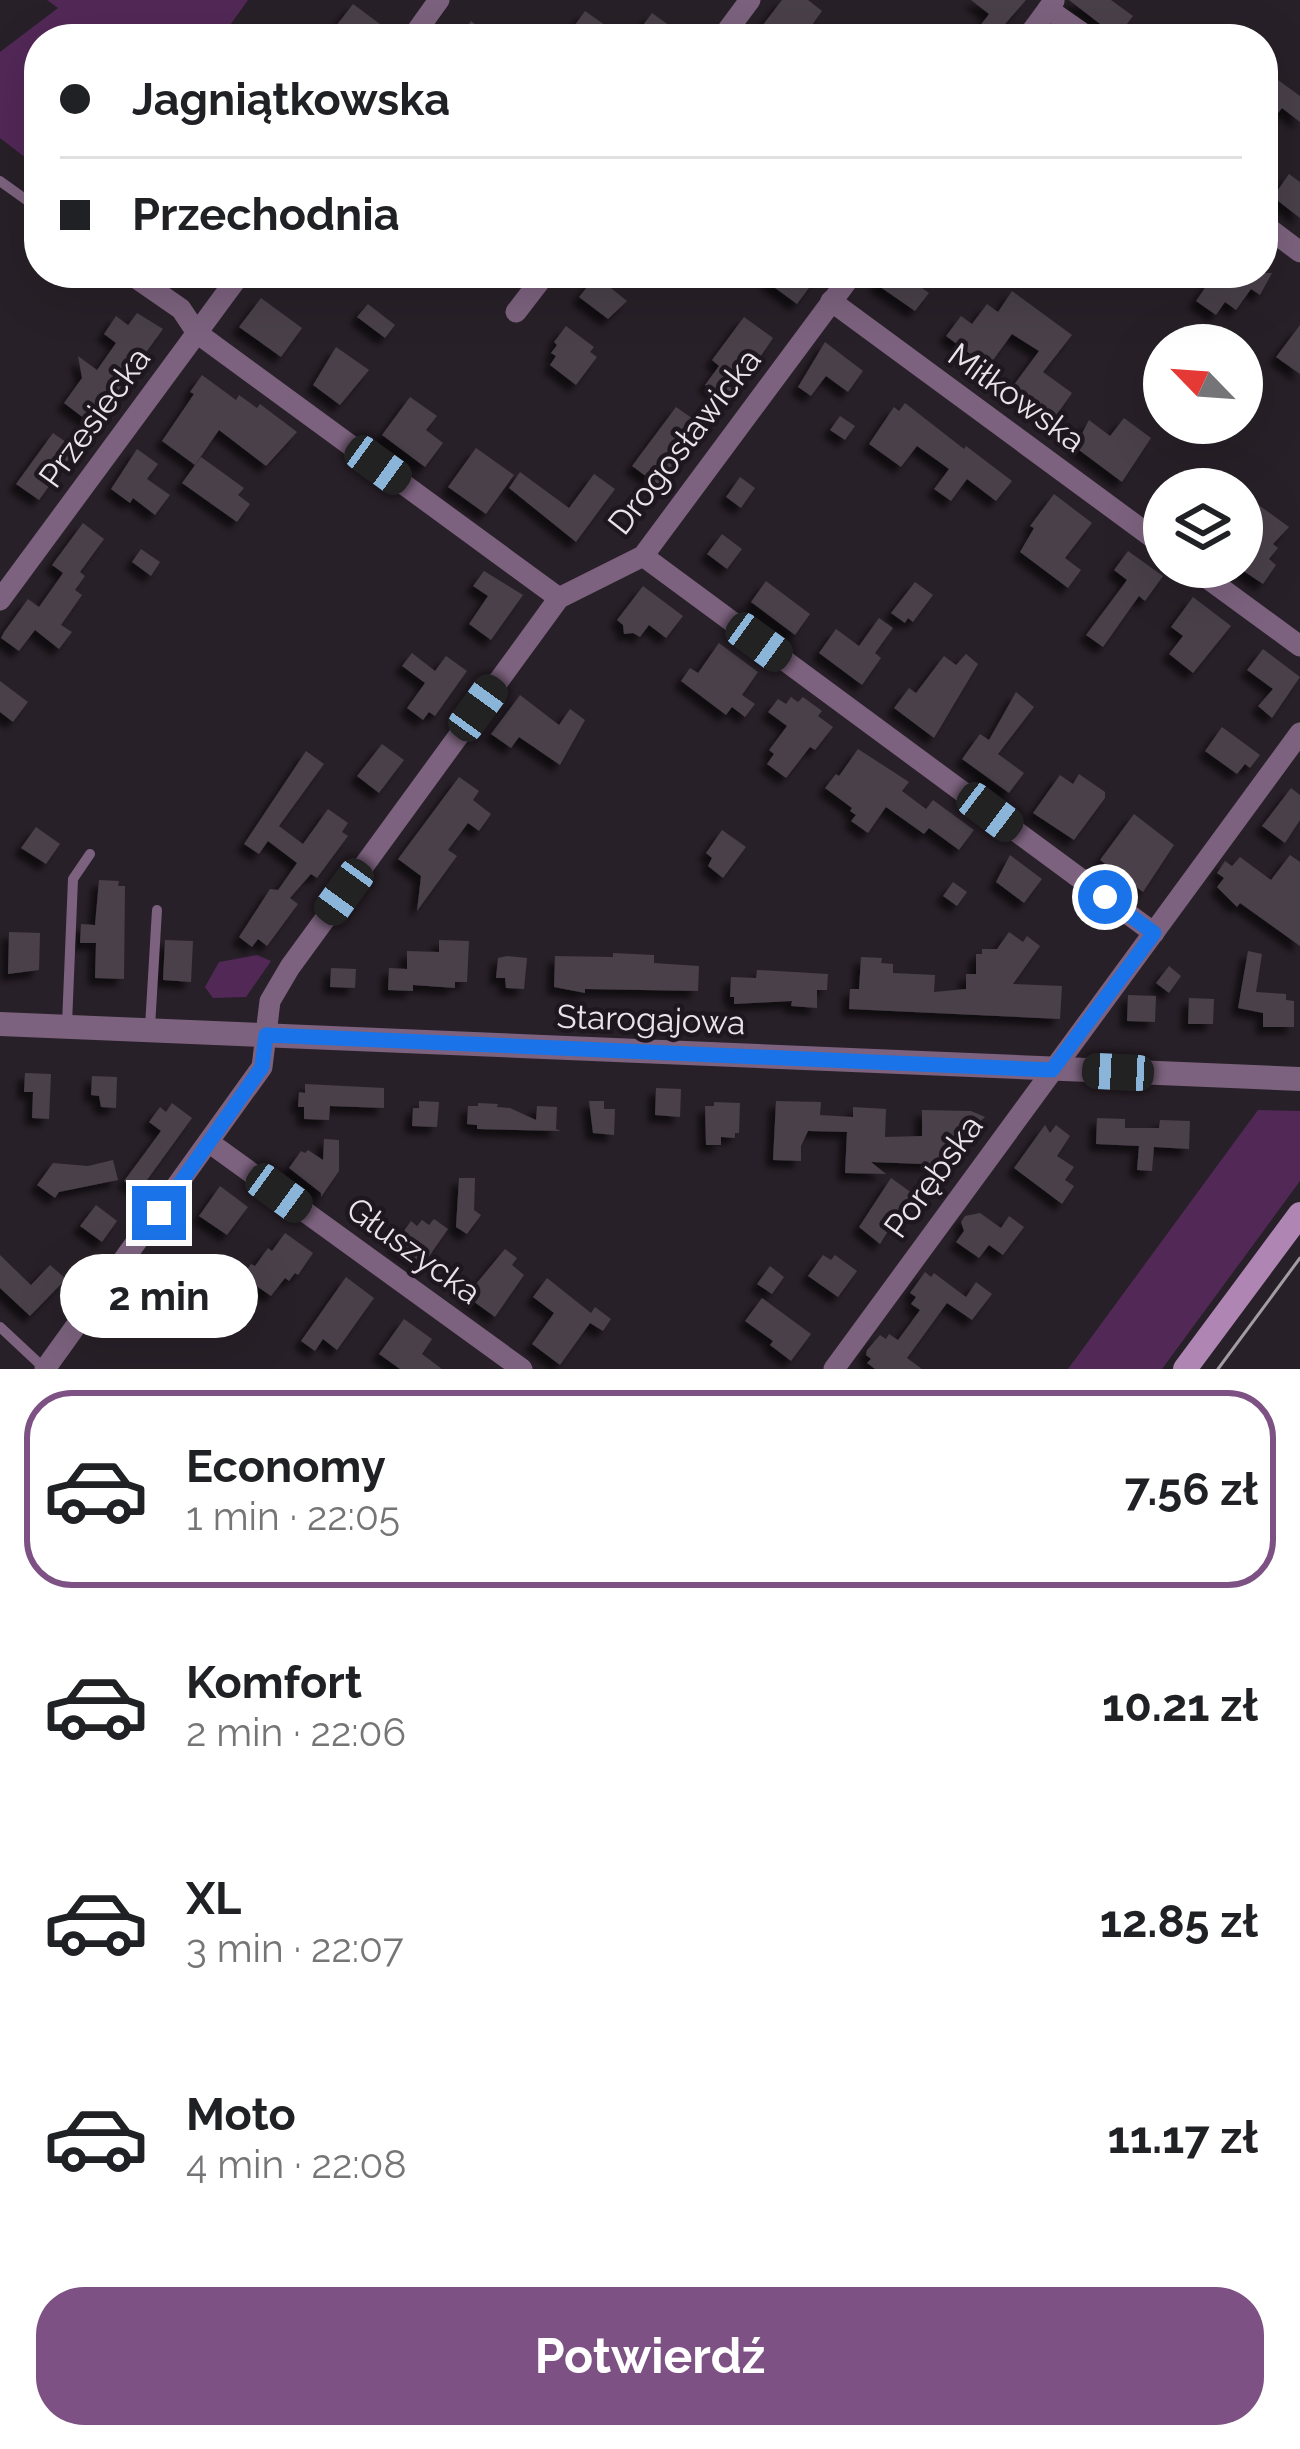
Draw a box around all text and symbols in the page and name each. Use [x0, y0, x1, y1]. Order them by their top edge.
text: Jagniątkowska [132, 73, 450, 126]
text: Przechodnia [132, 188, 400, 241]
north arrow [1143, 324, 1263, 444]
map controls [1143, 324, 1263, 588]
street label: Miłkowska [941, 335, 1093, 460]
street label: Przesiecka [31, 340, 158, 495]
street label: Drogosławicka [600, 341, 769, 542]
car [338, 429, 418, 501]
button: layers [1143, 468, 1263, 588]
car [719, 606, 799, 678]
car [442, 668, 514, 748]
car [950, 776, 1030, 848]
car [308, 852, 380, 932]
route start [1078, 870, 1132, 924]
street label: Starogajowa [556, 997, 746, 1042]
car [1081, 1052, 1155, 1092]
street label: Porębska [876, 1107, 991, 1245]
car [239, 1157, 319, 1229]
route end [132, 1186, 186, 1240]
street label: Głuszycka [339, 1189, 488, 1312]
callout: 2 min [60, 1255, 258, 1339]
text: 2 min [108, 1273, 210, 1319]
icon: car [42, 1435, 150, 1543]
text: Economy [186, 1440, 386, 1493]
text: 7.56 zł [1124, 1463, 1258, 1516]
text: 1 min · 22:05 [186, 1493, 400, 1539]
icon: car [42, 1651, 150, 1759]
text: Komfort [186, 1656, 362, 1709]
text: 10.21 zł [1102, 1679, 1258, 1732]
text: 2 min · 22:06 [186, 1709, 406, 1755]
icon: car [42, 1867, 150, 1975]
text: XL [186, 1872, 241, 1925]
text: 12.85 zł [1100, 1895, 1258, 1948]
text: 3 min · 22:07 [186, 1925, 404, 1971]
icon: car [42, 2083, 150, 2191]
text: Moto [186, 2088, 296, 2141]
text: 11.17 zł [1107, 2111, 1258, 2164]
text: 4 min · 22:08 [186, 2141, 407, 2187]
button: Potwierdź [36, 2287, 1264, 2425]

